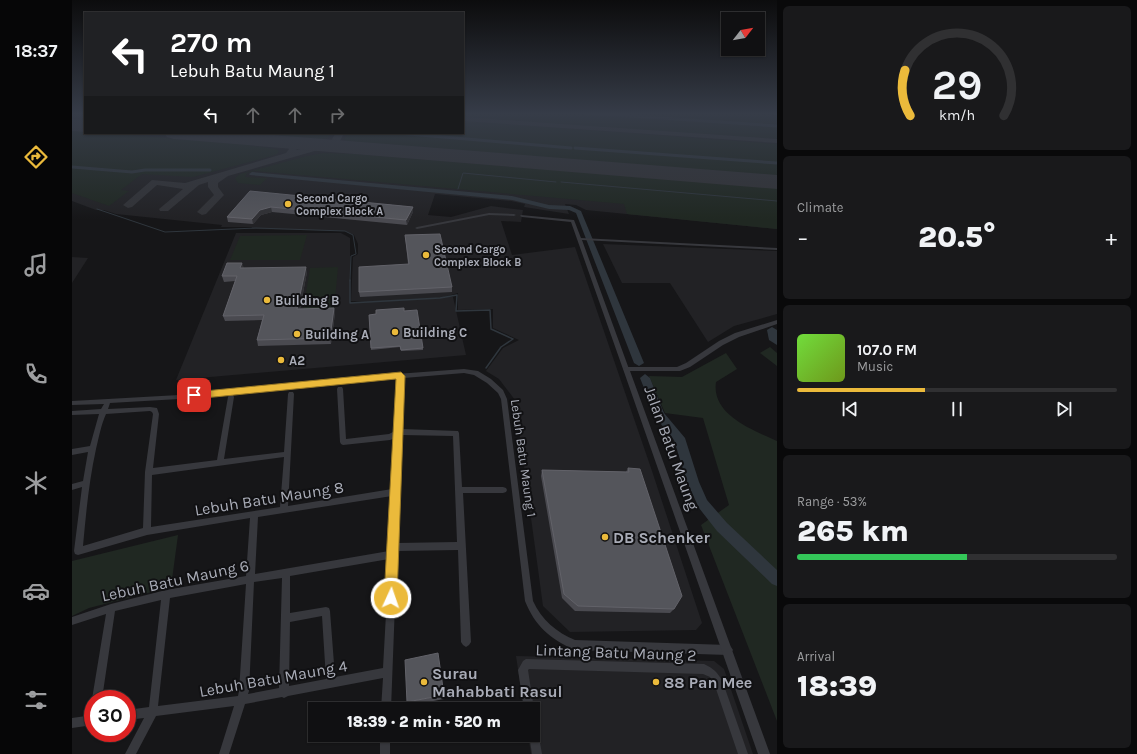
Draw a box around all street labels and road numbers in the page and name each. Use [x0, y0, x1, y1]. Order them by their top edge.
street label: Jalan Batu Maung [640, 383, 703, 513]
street label: Lebuh Batu Maung 1 [508, 398, 539, 518]
street label: Lebuh Batu Maung 8 [193, 477, 345, 520]
street label: Lebuh Batu Maung 6 [100, 556, 251, 605]
street label: Lintang Batu Maung 2 [535, 640, 697, 665]
street label: Lebuh Batu Maung 4 [198, 656, 349, 701]

